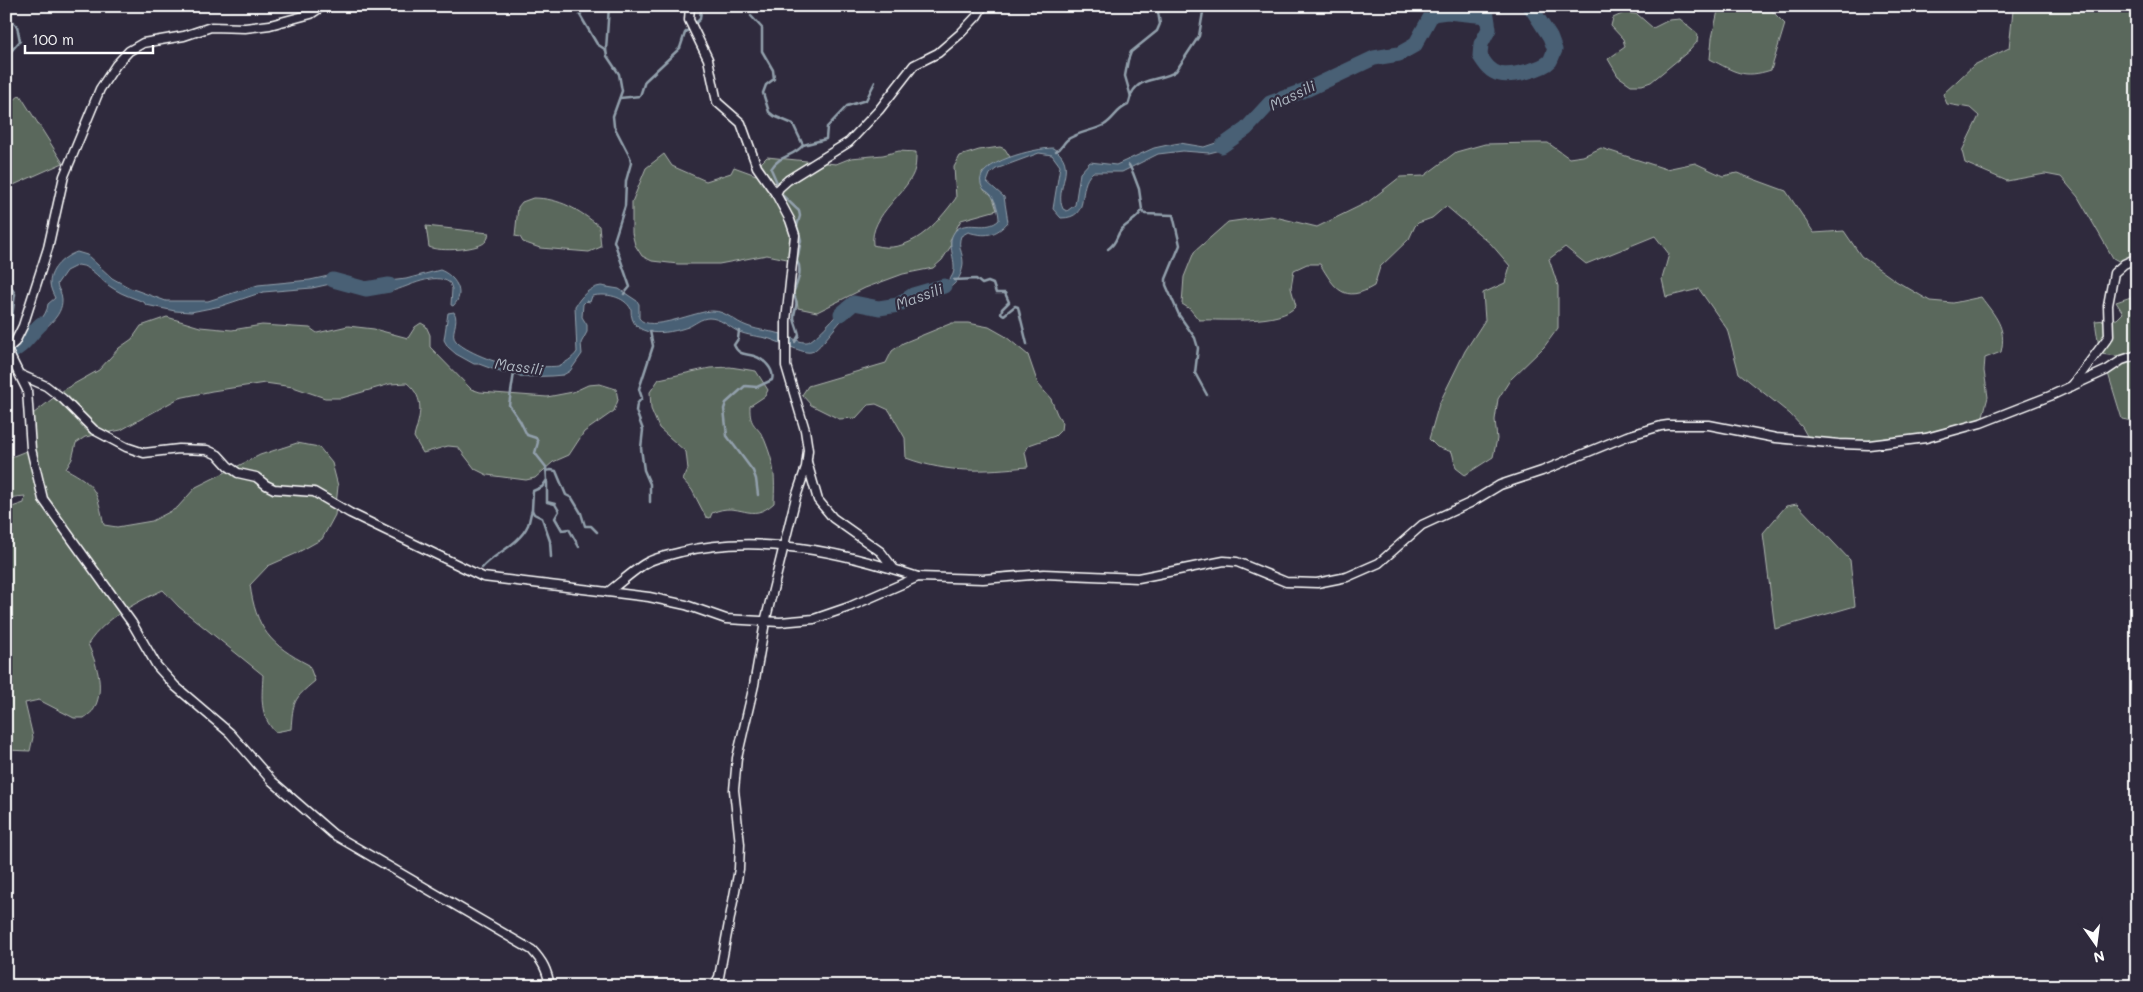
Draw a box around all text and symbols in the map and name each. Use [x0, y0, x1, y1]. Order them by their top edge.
scale bar [25, 22, 152, 54]
text: 100 m [32, 29, 74, 49]
water label: Massili [1266, 75, 1319, 115]
water label: Massili [893, 278, 946, 314]
water label: Massili [493, 353, 545, 379]
north arrow [2070, 920, 2120, 970]
text: N [2092, 947, 2107, 968]

